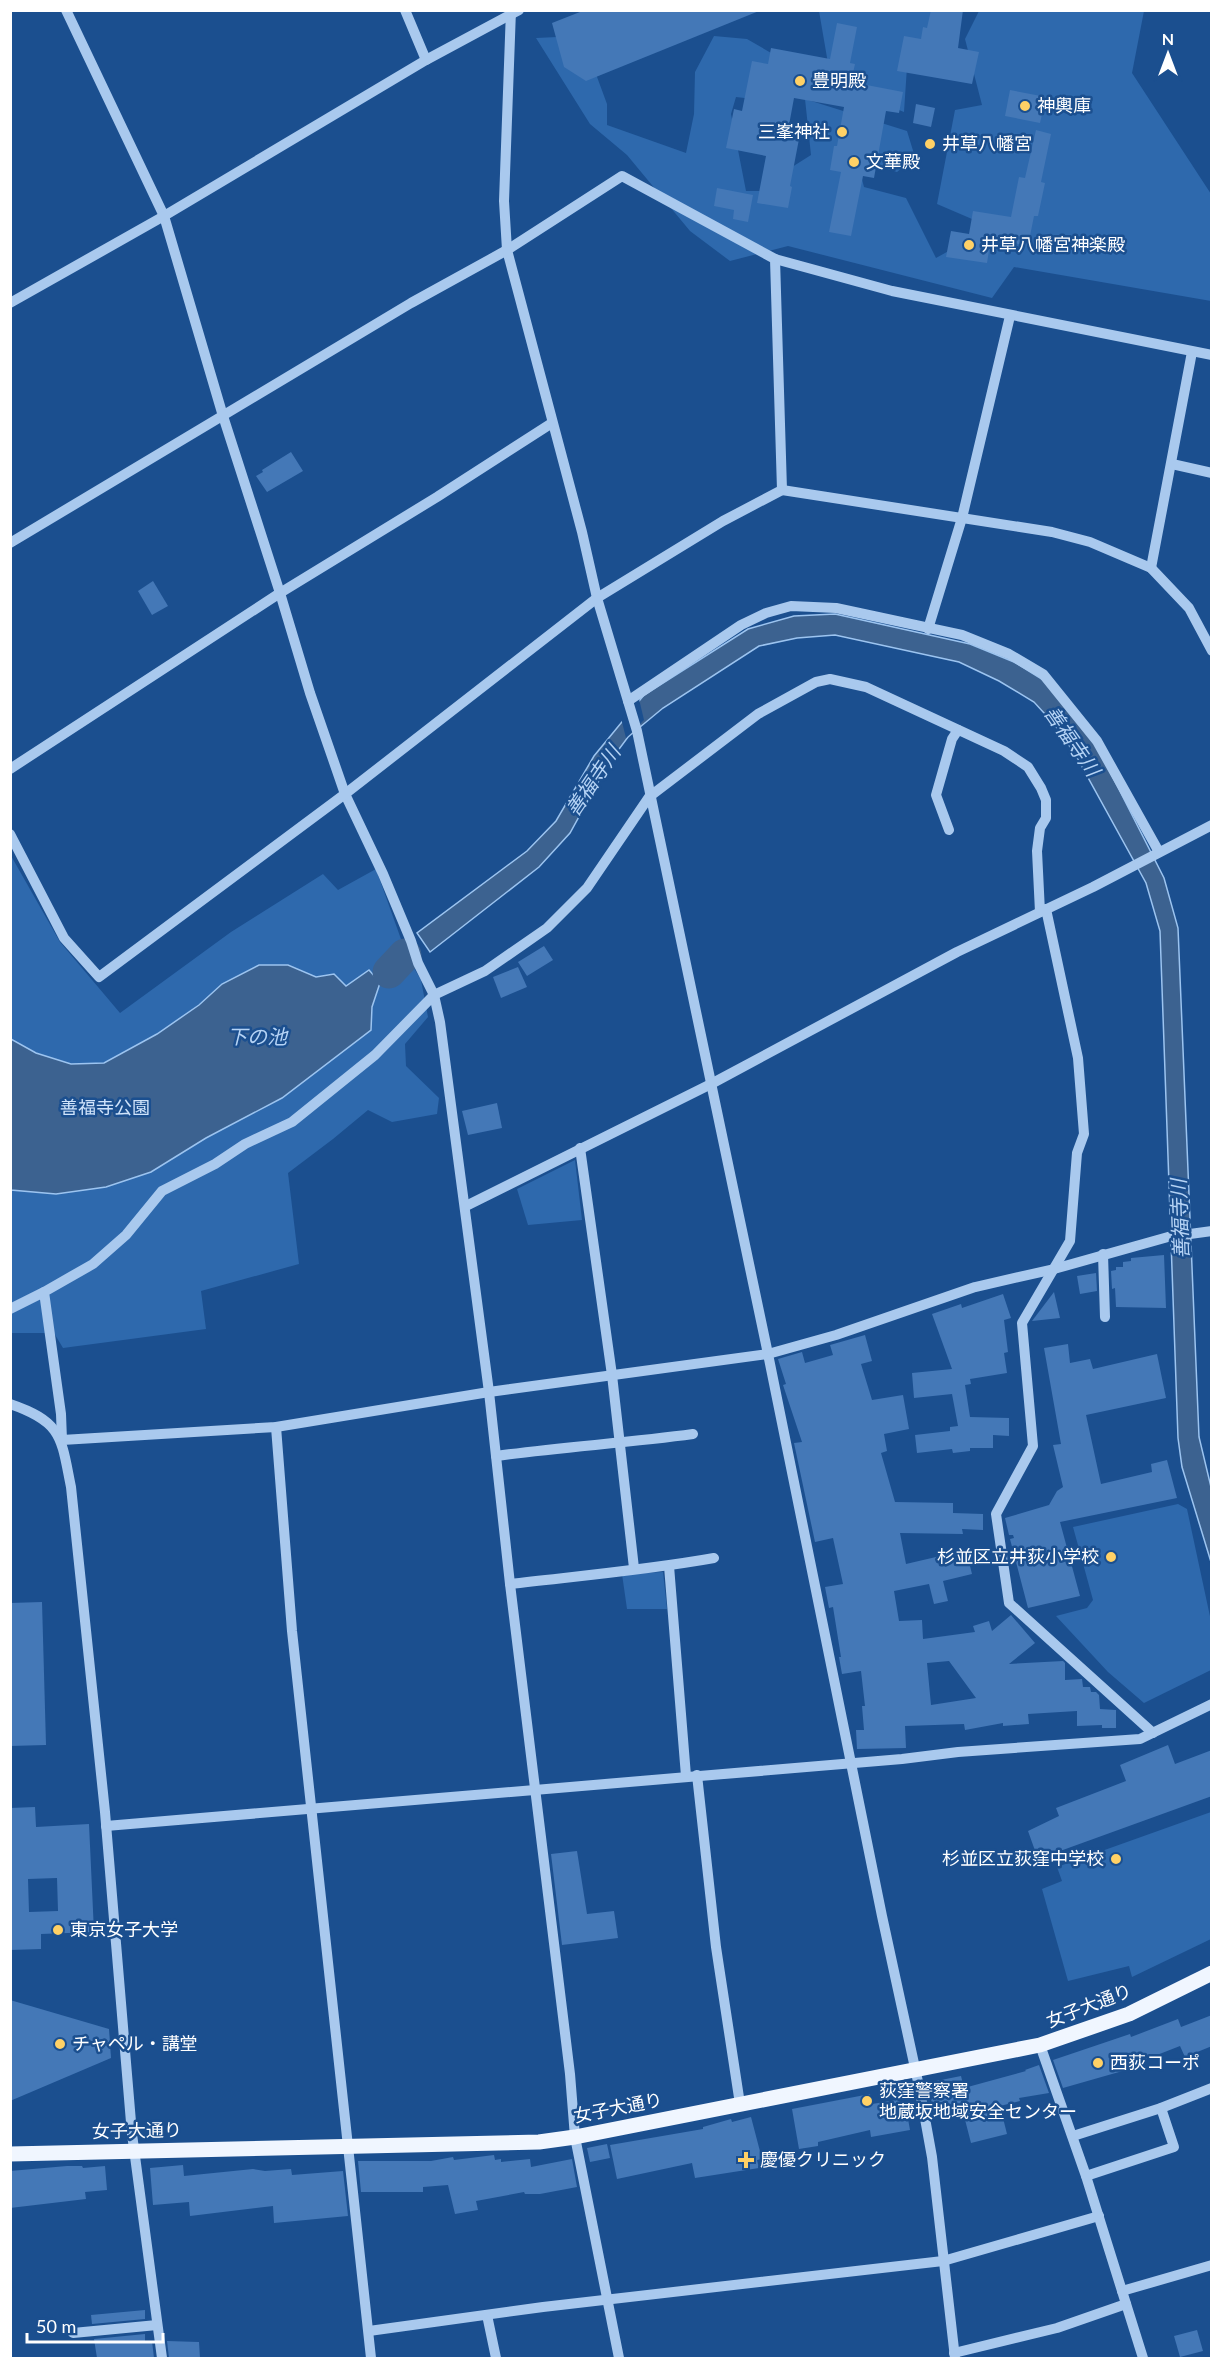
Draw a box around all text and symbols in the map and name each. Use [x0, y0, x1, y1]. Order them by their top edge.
north arrow [1138, 24, 1198, 84]
text: N [1162, 29, 1174, 48]
place label: 豊明殿 [812, 69, 866, 91]
marker: 豊明殿 [793, 74, 807, 88]
place label: 神輿庫 [1037, 94, 1091, 116]
marker: 神輿庫 [1018, 99, 1032, 113]
place label: 三峯神社 [758, 120, 830, 142]
marker: 三峯神社 [835, 125, 849, 139]
place label: 井草八幡宮 [942, 132, 1032, 154]
marker: 井草八幡宮 [923, 137, 937, 151]
place label: 文華殿 [866, 150, 920, 172]
marker: 文華殿 [847, 155, 861, 169]
place label: 井草八幡宮神楽殿 [981, 233, 1125, 255]
marker: 井草八幡宮神楽殿 [962, 238, 976, 252]
water label: 善福寺川 [1040, 701, 1107, 782]
water label: 善福寺川 [560, 739, 626, 820]
water label: 下の池 [227, 1024, 289, 1048]
park label: 善福寺公園 [60, 1096, 150, 1118]
water label: 善福寺川 [1166, 1177, 1192, 1259]
place label: 杉並区立井荻小学校 [937, 1545, 1099, 1567]
marker: 杉並区立井荻小学校 [1104, 1550, 1118, 1564]
place label: 杉並区立荻窪中学校 [942, 1847, 1104, 1869]
marker: 杉並区立荻窪中学校 [1109, 1852, 1123, 1866]
place label: 東京女子大学 [70, 1918, 178, 1940]
marker: 東京女子大学 [51, 1923, 65, 1937]
street label: 女子大通り [1043, 1979, 1135, 2031]
place label: チャペル・講堂 [72, 2032, 198, 2054]
marker: チャペル・講堂 [53, 2037, 67, 2051]
place label: 西荻コーポ [1110, 2051, 1200, 2073]
marker: 西荻コーポ [1091, 2056, 1105, 2070]
place label: 荻窪警察署 地蔵坂地域安全センター [879, 2079, 1077, 2122]
street label: 女子大通り [572, 2088, 664, 2126]
marker: 荻窪警察署 地蔵坂地域安全センター [860, 2094, 874, 2108]
street label: 女子大通り [92, 2118, 182, 2142]
place label: 慶優クリニック [760, 2148, 886, 2170]
marker: 慶優クリニック [737, 2151, 755, 2169]
scale bar [27, 2306, 164, 2344]
text: 50 m [36, 2315, 76, 2337]

